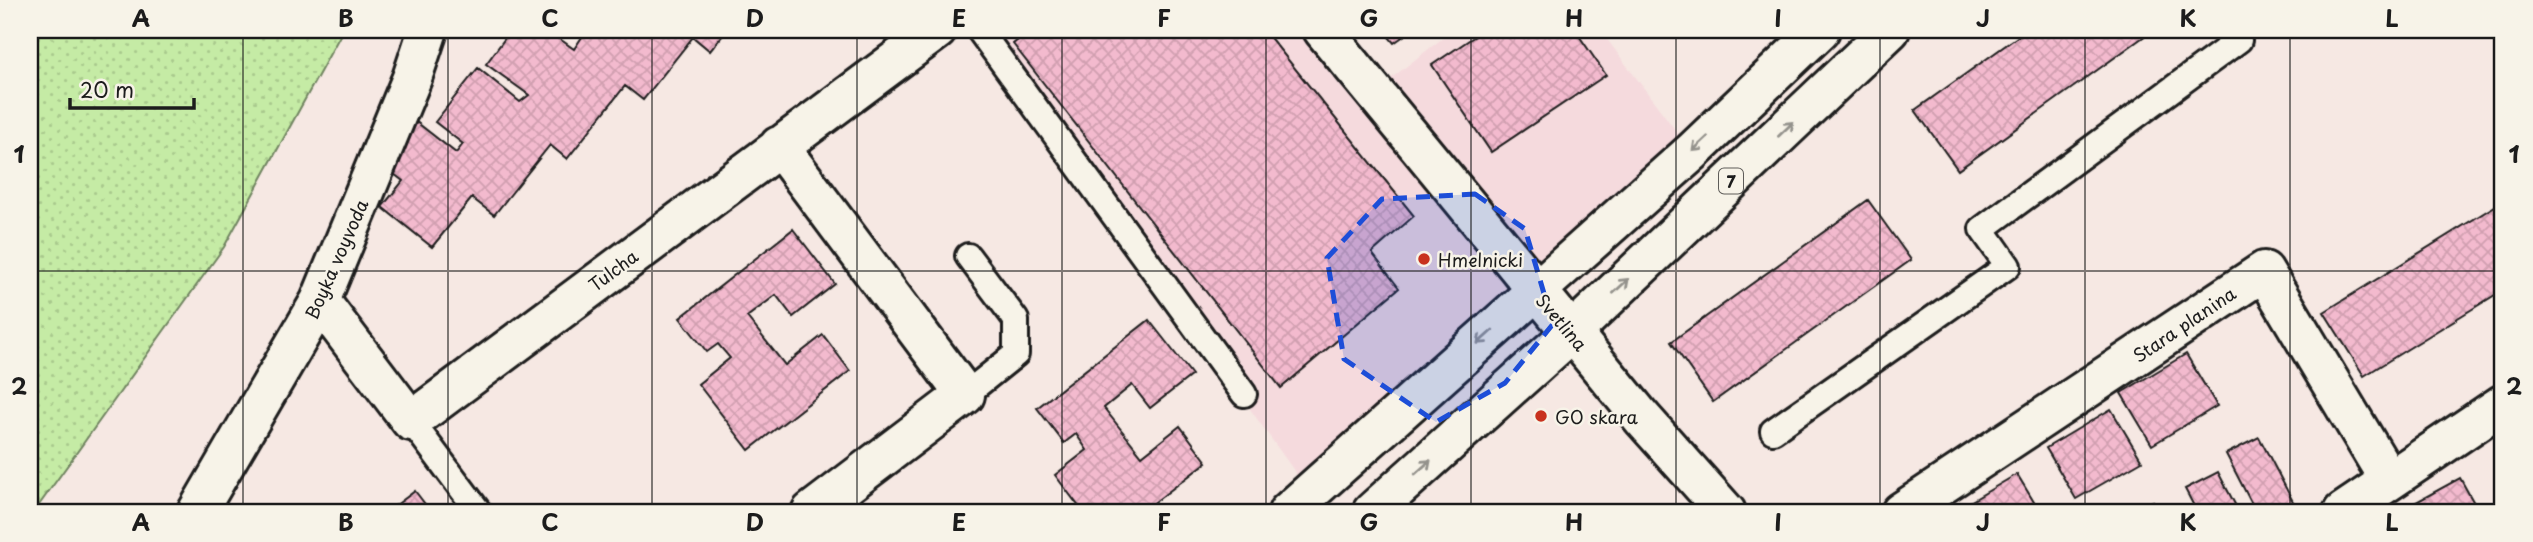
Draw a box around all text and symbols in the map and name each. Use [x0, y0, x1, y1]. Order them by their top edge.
text: A [132, 0, 150, 35]
text: B [338, 0, 354, 35]
text: C [541, 0, 559, 35]
text: D [746, 0, 764, 35]
text: E [952, 0, 966, 35]
text: F [1157, 0, 1171, 35]
text: G [1360, 0, 1378, 35]
text: H [1565, 0, 1583, 35]
text: I [1774, 0, 1782, 35]
text: J [1976, 0, 1990, 35]
text: K [2180, 0, 2197, 35]
text: L [2385, 0, 2399, 35]
scale bar [70, 66, 194, 110]
text: 20 m [80, 73, 134, 105]
one-way arrow [1777, 121, 1794, 138]
text: 1 [14, 136, 25, 171]
one-way arrow [1691, 136, 1708, 153]
text: 1 [2509, 136, 2520, 171]
road number: 7 [1719, 168, 1743, 194]
street label: Boyka voyvoda [297, 195, 375, 323]
street label: Tulcha [583, 242, 644, 298]
place label: Hmelnicki [1438, 246, 1523, 273]
marker: Hmelnicki [1416, 251, 1432, 267]
one-way arrow [1612, 278, 1630, 294]
street label: Stara planina [2127, 279, 2242, 369]
street label: Svetlina [1530, 287, 1594, 357]
one-way arrow [1476, 329, 1494, 345]
text: 2 [11, 368, 27, 403]
text: 2 [2506, 368, 2522, 403]
place label: GO skara [1555, 403, 1638, 430]
marker: GO skara [1533, 408, 1549, 424]
one-way arrow [1414, 458, 1431, 475]
text: A [132, 504, 150, 539]
text: B [338, 504, 354, 539]
text: C [541, 504, 559, 539]
text: D [746, 504, 764, 539]
text: E [952, 504, 966, 539]
text: F [1157, 504, 1171, 539]
text: G [1360, 504, 1378, 539]
text: H [1565, 504, 1583, 539]
text: I [1774, 504, 1782, 539]
text: J [1976, 504, 1990, 539]
text: K [2180, 504, 2197, 539]
text: L [2385, 504, 2399, 539]

